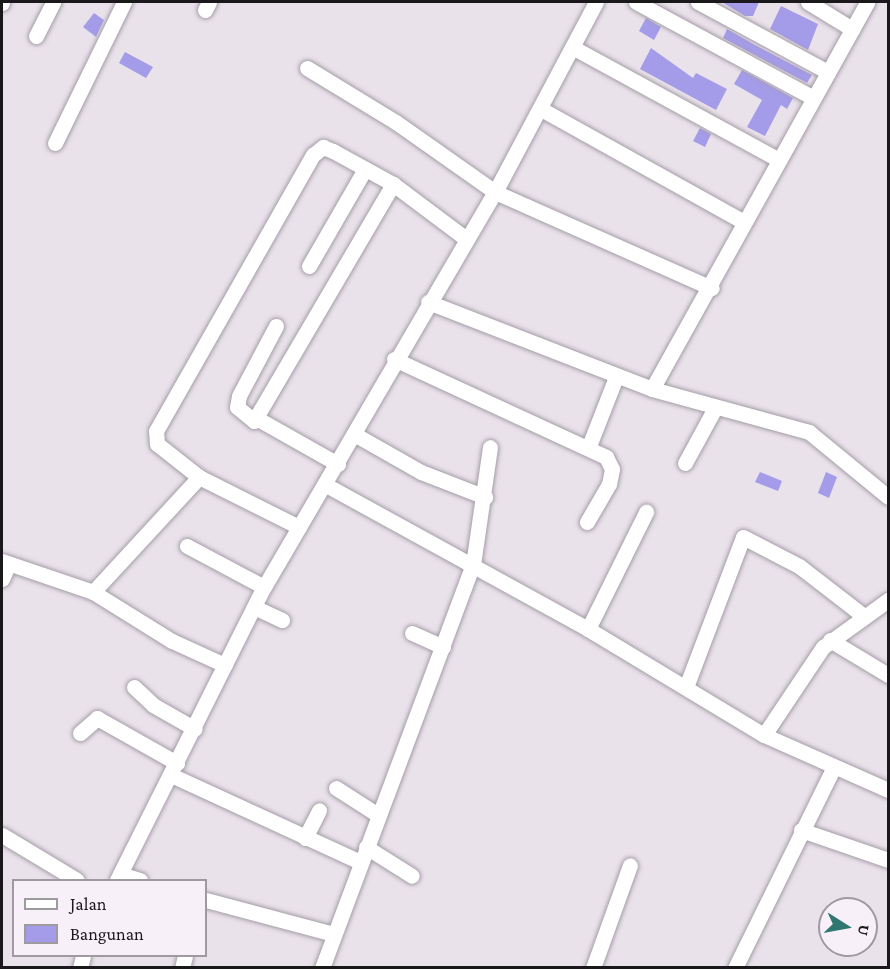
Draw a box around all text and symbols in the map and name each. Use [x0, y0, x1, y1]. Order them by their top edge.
legend [12, 879, 207, 957]
text: Jalan [70, 894, 106, 914]
north arrow [818, 897, 878, 957]
text: U [855, 923, 874, 937]
text: Bangunan [70, 924, 144, 944]

